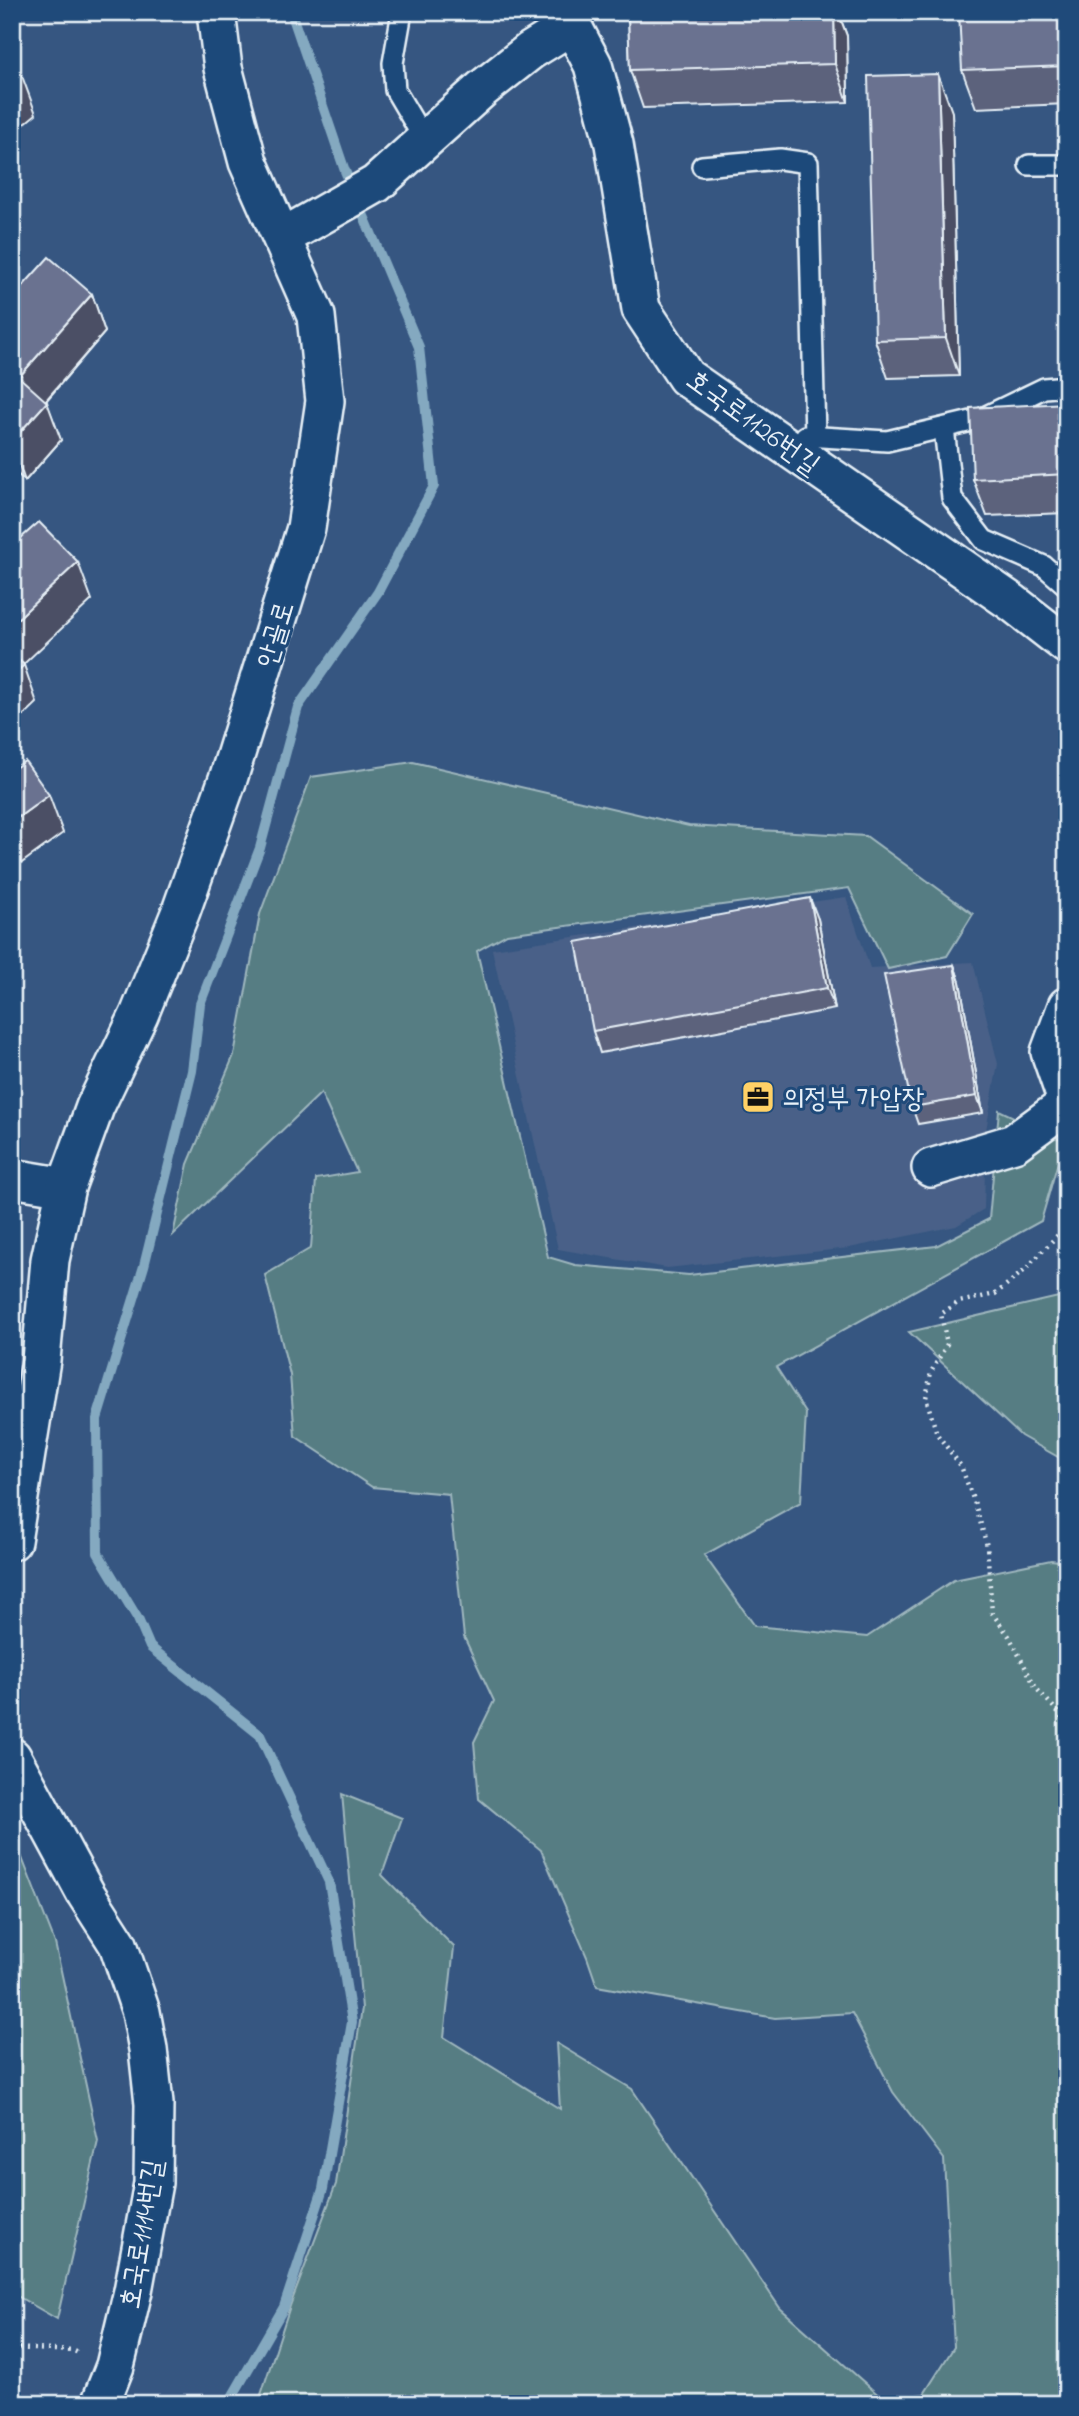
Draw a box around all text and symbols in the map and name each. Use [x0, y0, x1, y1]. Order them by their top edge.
street label: 호국로1126번길 [677, 361, 827, 486]
street label: 안골로 [248, 597, 307, 673]
office icon: 의정부 가압장 [739, 1078, 777, 1116]
place label: 의정부 가압장 [782, 1080, 925, 1121]
street label: 호국로1114번길 [111, 2157, 176, 2312]

